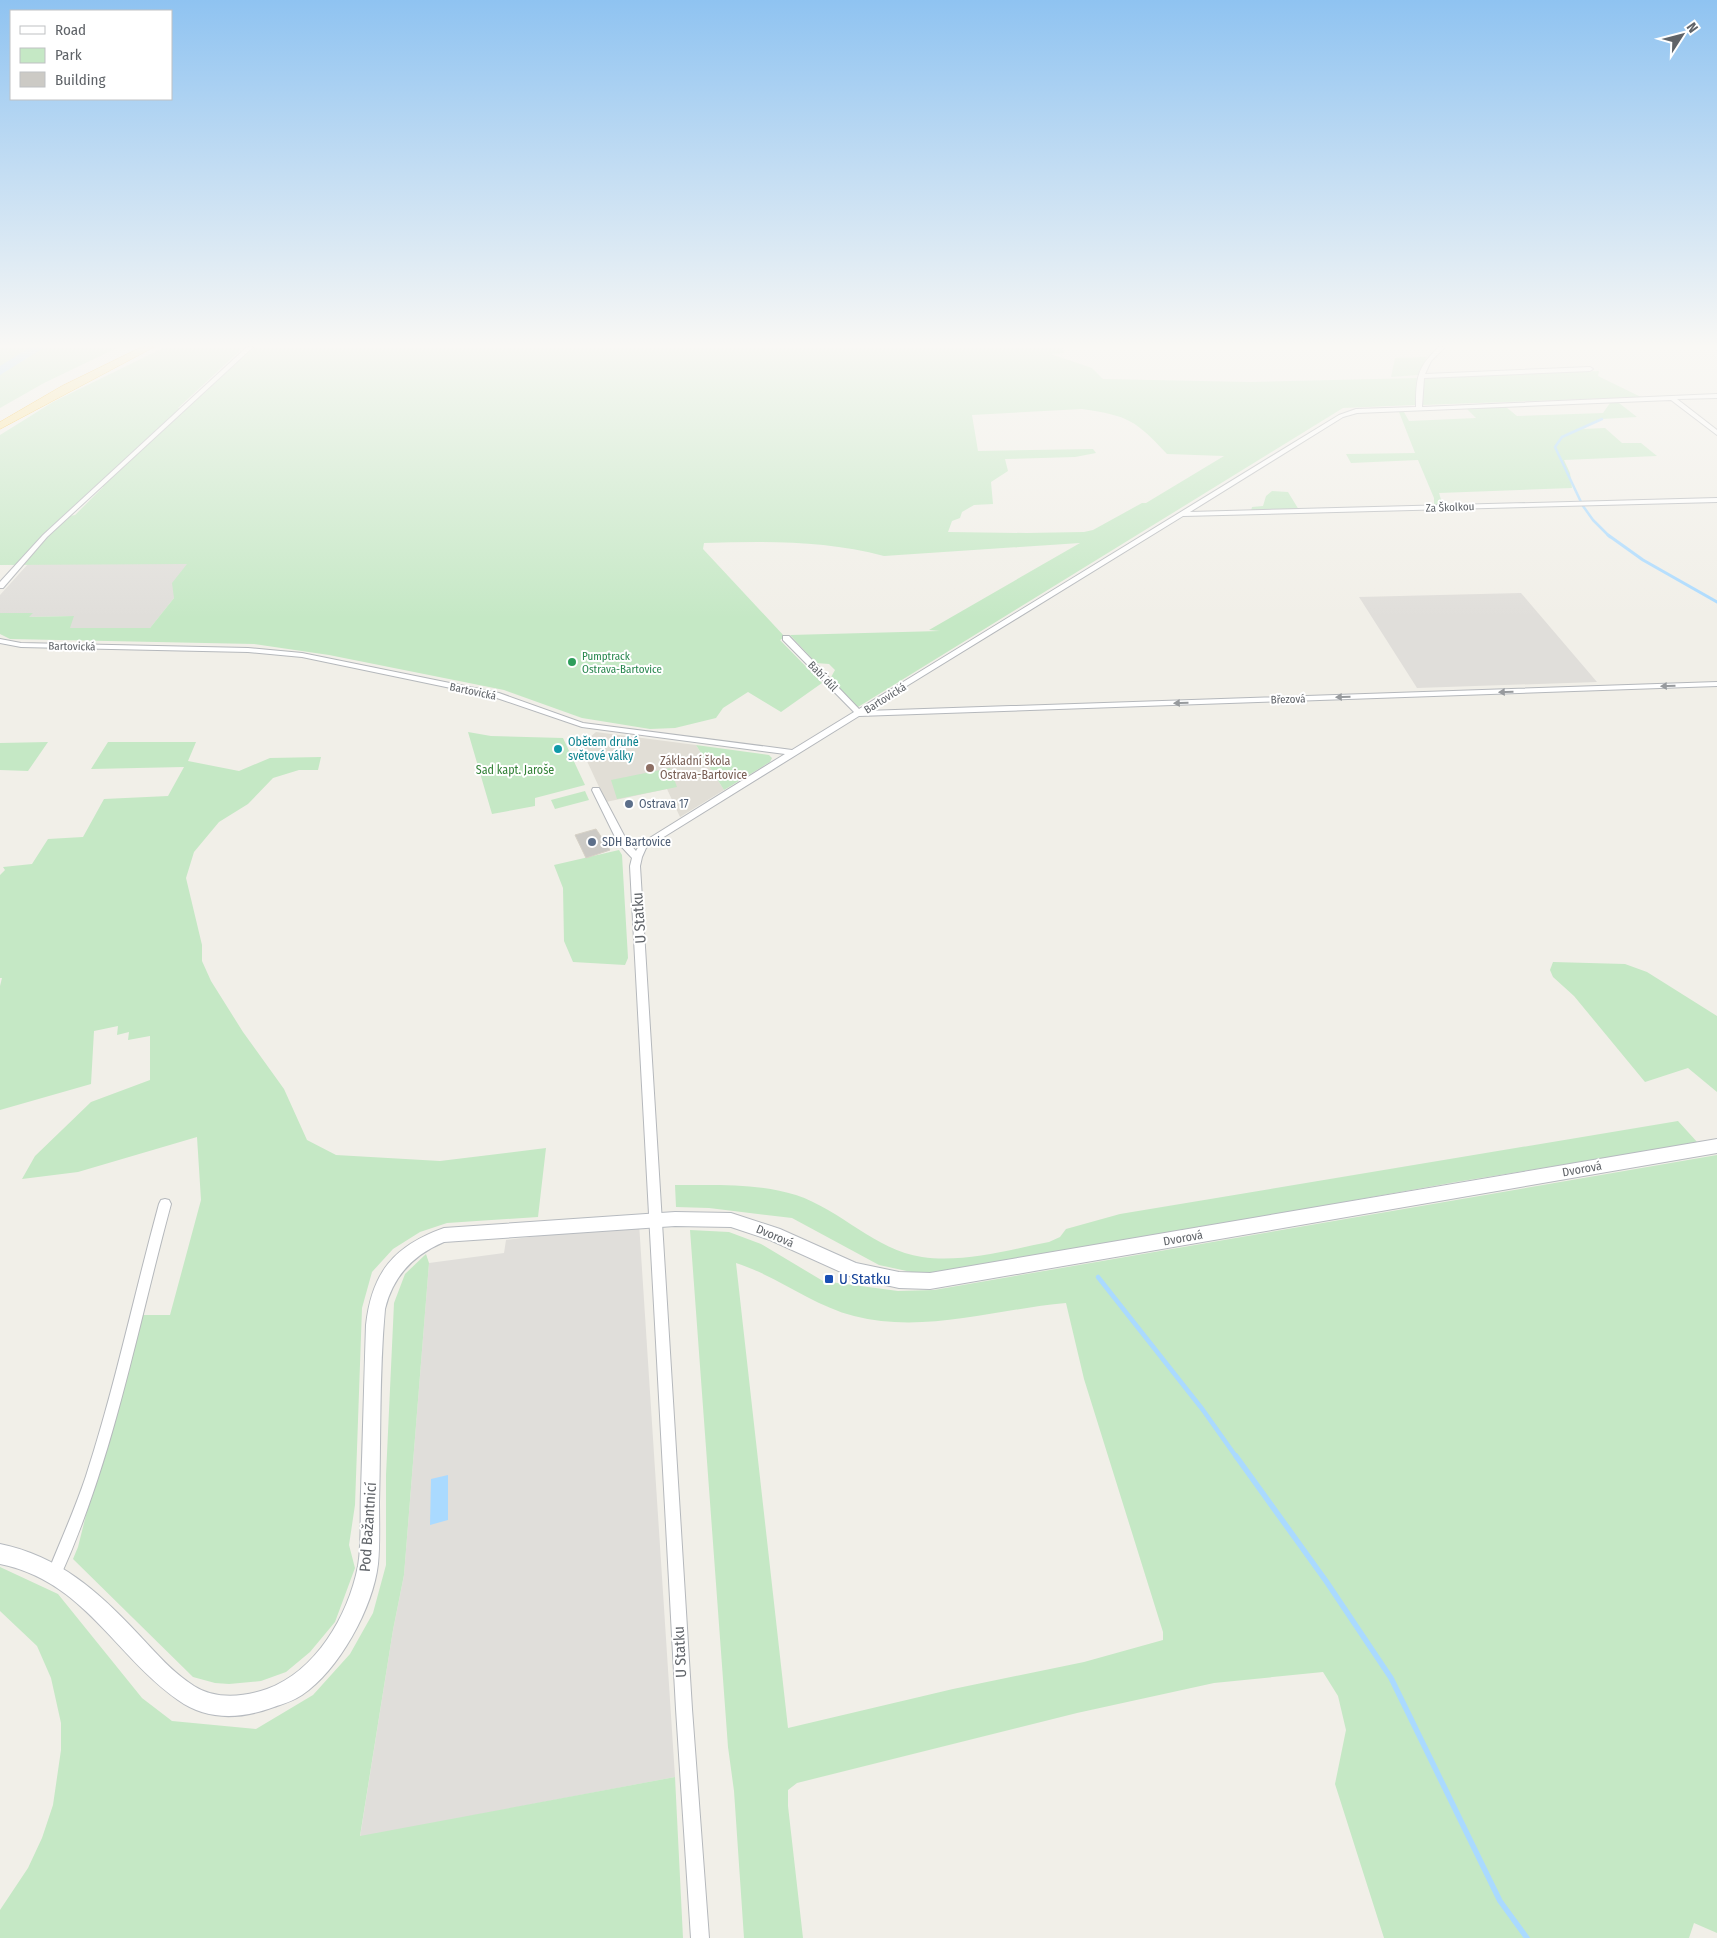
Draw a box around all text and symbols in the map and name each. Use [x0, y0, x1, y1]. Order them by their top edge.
legend [10, 10, 172, 100]
north arrow [1657, 10, 1707, 60]
text: N [1683, 19, 1701, 36]
text: Road [55, 21, 86, 39]
text: Park [55, 46, 82, 64]
text: Building [55, 71, 106, 89]
street label: Za Školkou [1425, 499, 1475, 515]
street label: Bartovická [48, 640, 96, 653]
place label: Pumptrack Ostrava-Bartovice [582, 650, 662, 676]
marker: Pumptrack Ostrava-Bartovice [566, 656, 578, 668]
street label: Babí důl [805, 658, 840, 694]
street label: Bartovická [448, 680, 497, 703]
street label: Bartovická [862, 680, 909, 716]
one-way arrow [1660, 682, 1676, 690]
one-way arrow [1498, 688, 1514, 696]
street label: Březová [1270, 692, 1306, 707]
one-way arrow [1335, 693, 1351, 701]
one-way arrow [1173, 699, 1189, 707]
place label: Obětem druhé světové války [568, 735, 639, 763]
marker: Obětem druhé světové války [552, 743, 564, 755]
place label: Základní škola Ostrava-Bartovice [660, 754, 747, 782]
marker: Základní škola Ostrava-Bartovice [644, 762, 656, 774]
park label: Sad kapt. Jaroše [476, 763, 554, 777]
place label: Ostrava 17 [639, 797, 689, 811]
marker: Ostrava 17 [623, 798, 635, 810]
place label: SDH Bartovice [602, 835, 671, 849]
marker: SDH Bartovice [586, 836, 598, 848]
street label: U Statku [628, 892, 650, 944]
street label: Dvorová [1561, 1159, 1603, 1179]
street label: Dvorová [754, 1222, 796, 1250]
street label: Dvorová [1162, 1228, 1204, 1248]
place label: U Statku [839, 1270, 891, 1288]
marker: U Statku [823, 1273, 835, 1285]
street label: Pod Bažantnicí [356, 1481, 380, 1573]
street label: U Statku [670, 1626, 690, 1678]

